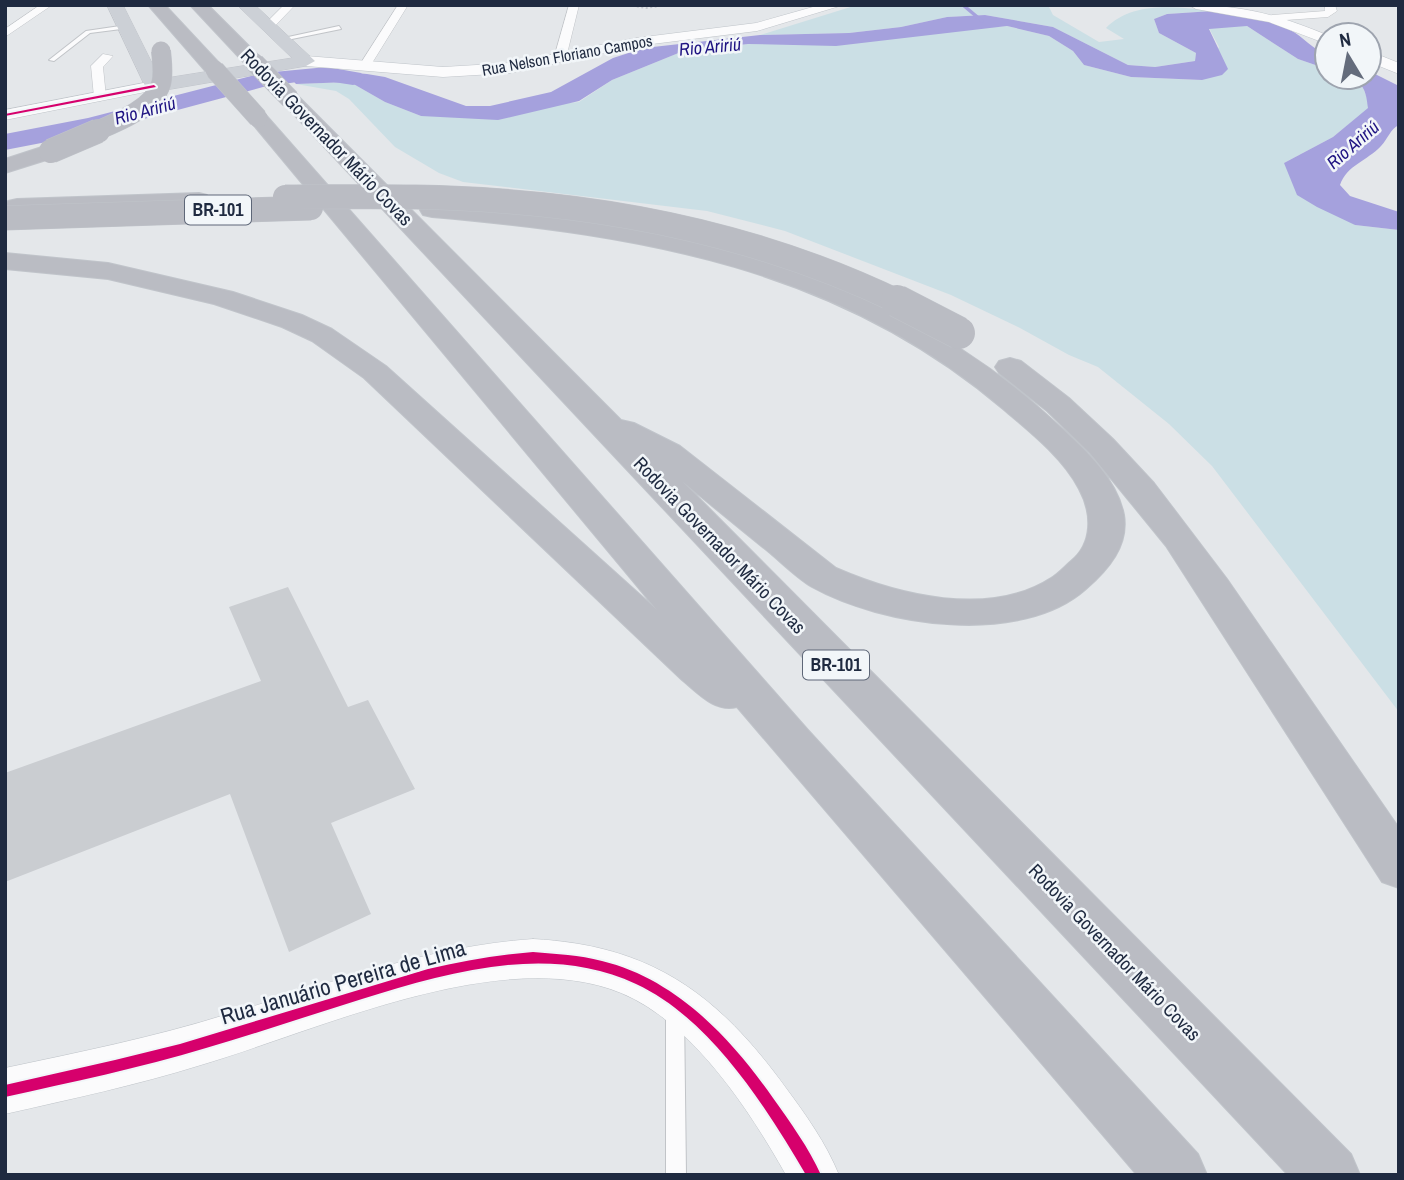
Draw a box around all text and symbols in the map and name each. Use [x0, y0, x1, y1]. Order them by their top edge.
north arrow [1313, 21, 1383, 91]
text: N [1337, 25, 1353, 53]
street label: Rua Nelson Floriano Campos [480, 29, 654, 81]
water label: Rio Aririú [678, 31, 742, 62]
street label: Rodovia Governador Mário Covas [235, 43, 419, 232]
water label: Rio Aririú [112, 90, 178, 131]
water label: Rio Aririú [1321, 115, 1384, 174]
road number: BR-101 [185, 196, 251, 224]
street label: Rodovia Governador Mário Covas [628, 451, 812, 640]
road number: BR-101 [803, 650, 869, 680]
street label: Rodovia Governador Mário Covas [1023, 858, 1207, 1047]
street label: Rua Januário Pereira de Lima [217, 932, 470, 1031]

